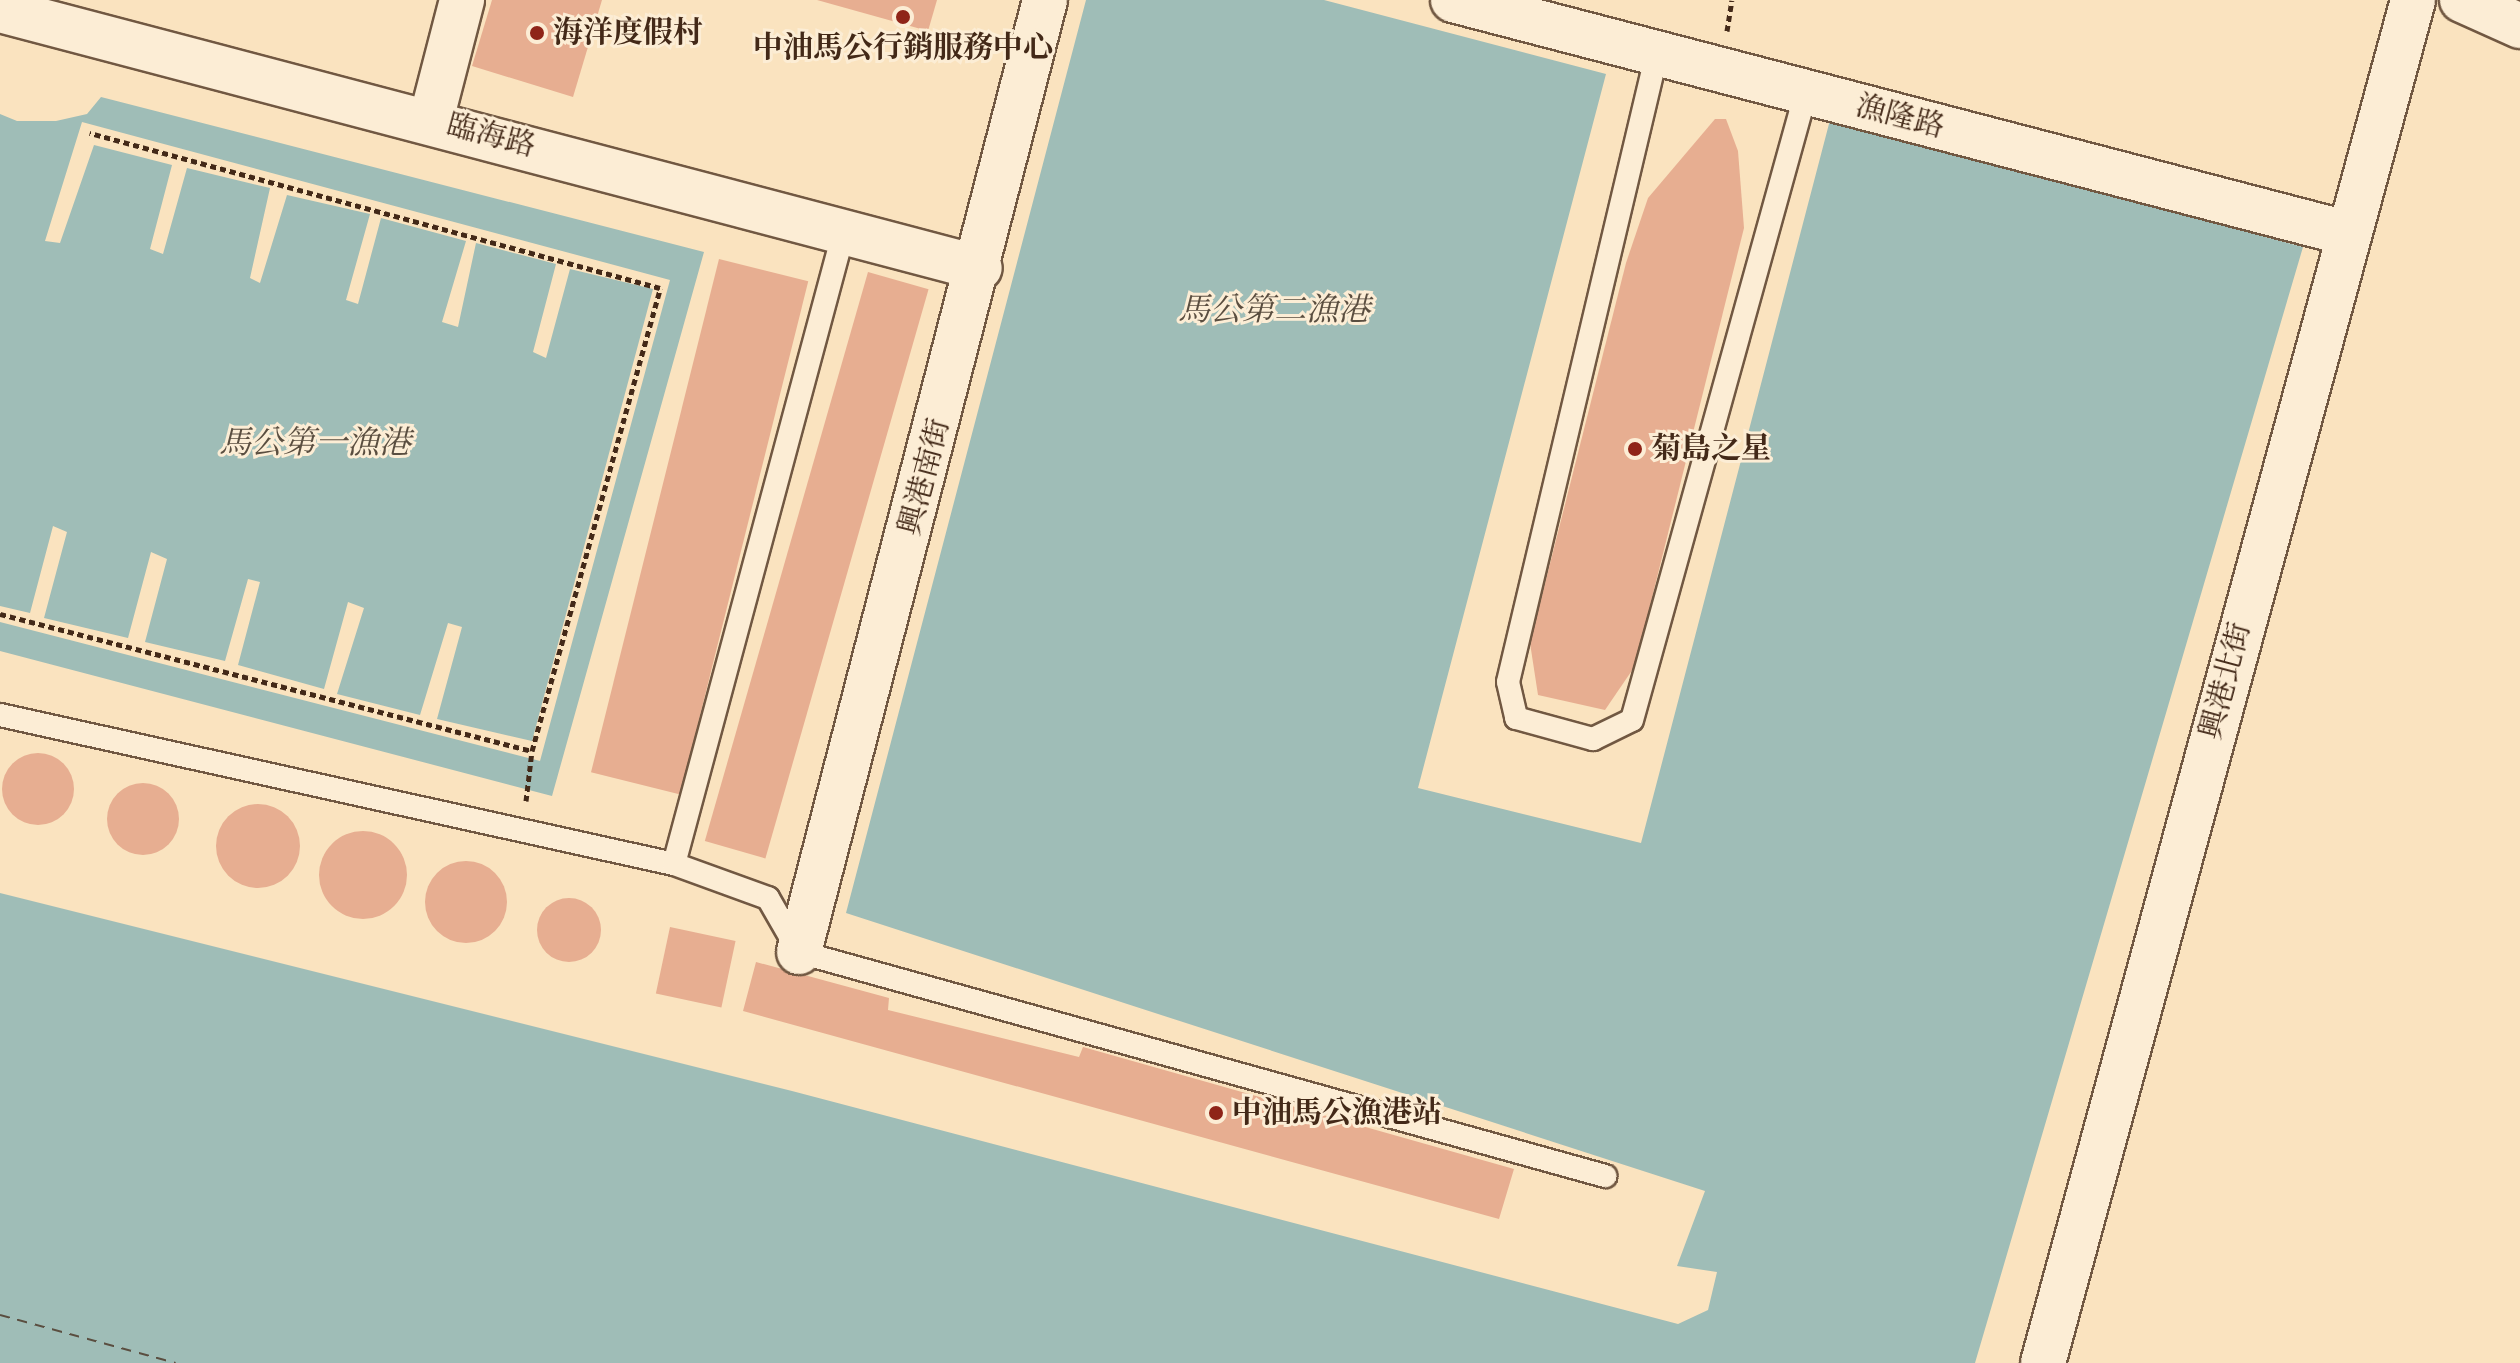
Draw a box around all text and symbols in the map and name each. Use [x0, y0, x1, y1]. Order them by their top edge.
marker: 中油馬公行銷服務中心 [894, 8, 912, 26]
place label: 海洋度假村 [553, 15, 703, 51]
marker: 海洋度假村 [528, 24, 546, 42]
place label: 中油馬公行銷服務中心 [753, 30, 1053, 66]
street label: 漁隆路 [1852, 88, 1948, 146]
street label: 臨海路 [443, 107, 539, 165]
water label: 馬公第二漁港 [1178, 291, 1370, 329]
street label: 興港南街 [892, 414, 958, 540]
water label: 馬公第一漁港 [219, 424, 411, 462]
place label: 菊島之星 [1651, 431, 1771, 467]
marker: 菊島之星 [1626, 440, 1644, 458]
street label: 興港北街 [2193, 618, 2259, 744]
place label: 中油馬公漁港站 [1232, 1095, 1442, 1131]
marker: 中油馬公漁港站 [1207, 1104, 1225, 1122]

